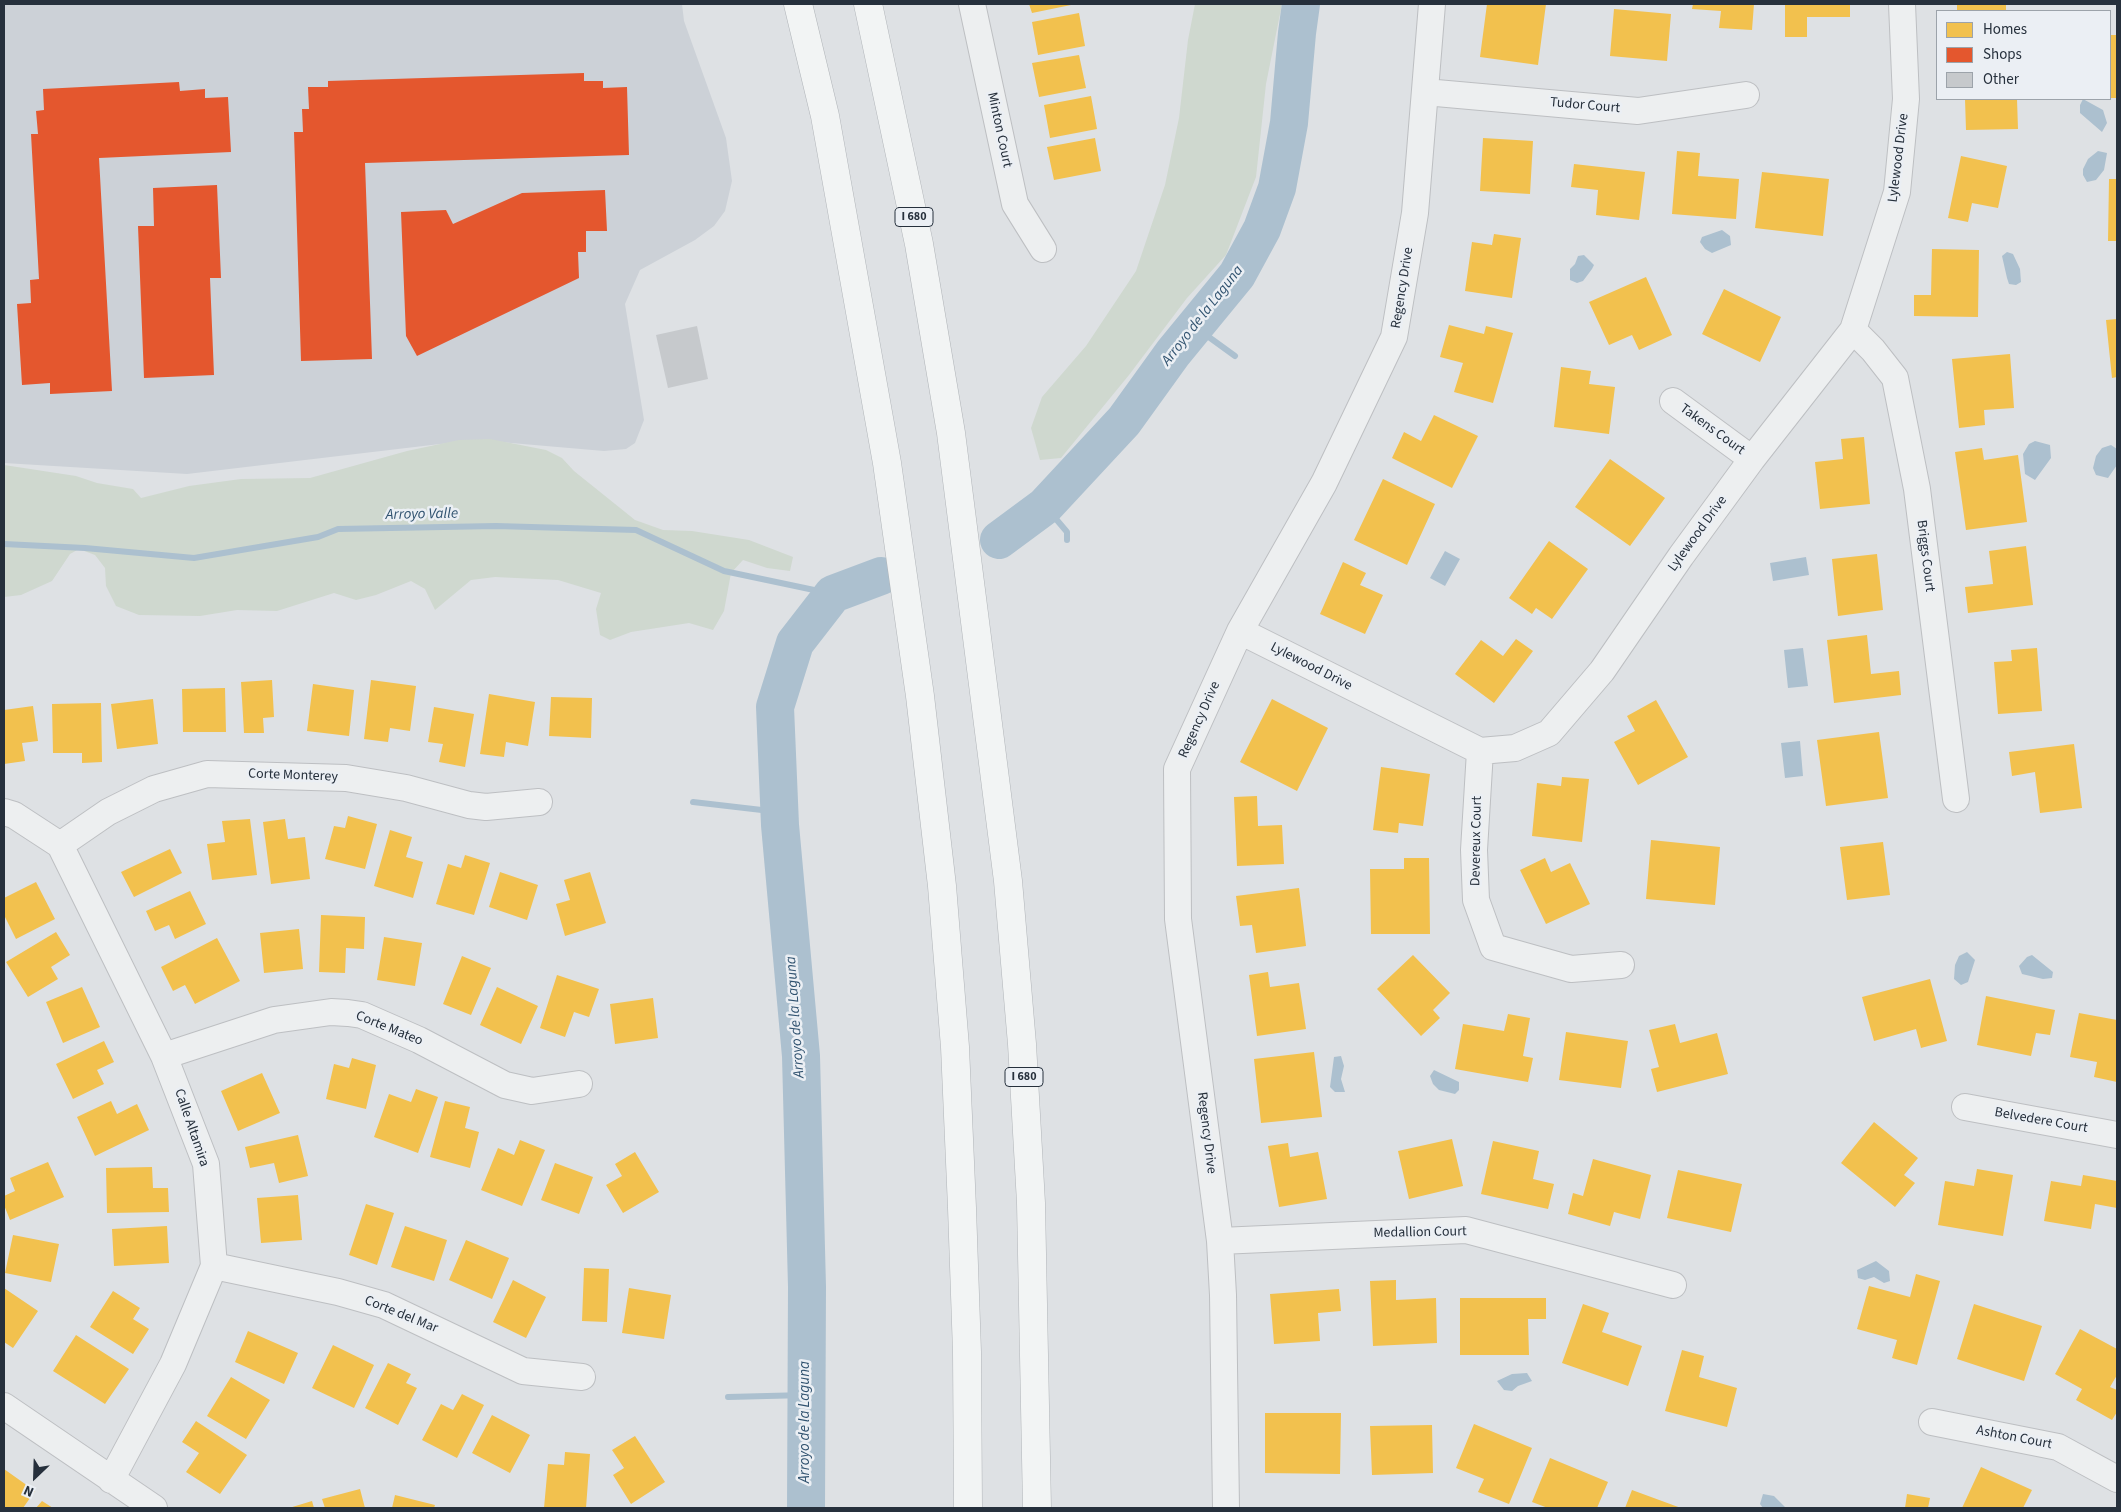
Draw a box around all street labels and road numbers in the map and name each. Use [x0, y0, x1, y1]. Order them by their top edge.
street label: Minton Court [983, 91, 1015, 169]
street label: Tudor Court [1549, 95, 1621, 117]
street label: Lylewood Drive [1885, 113, 1913, 203]
road number: I 680 [895, 208, 933, 226]
street label: Regency Drive [1388, 246, 1418, 330]
street label: Takens Court [1676, 401, 1748, 459]
street label: Lylewood Drive [1665, 493, 1731, 575]
street label: Briggs Court [1912, 519, 1938, 593]
street label: Lylewood Drive [1267, 639, 1355, 695]
street label: Regency Drive [1176, 679, 1224, 761]
street label: Corte Monterey [248, 766, 338, 786]
street label: Devereux Court [1468, 796, 1486, 886]
street label: Corte Mateo [353, 1008, 425, 1050]
road number: I 680 [1005, 1068, 1043, 1086]
street label: Calle Altamira [170, 1087, 212, 1169]
street label: Regency Drive [1193, 1091, 1219, 1175]
street label: Belvedere Court [1993, 1105, 2089, 1137]
street label: Medallion Court [1373, 1224, 1467, 1242]
street label: Corte del Mar [362, 1293, 440, 1337]
street label: Ashton Court [1975, 1422, 2053, 1454]

